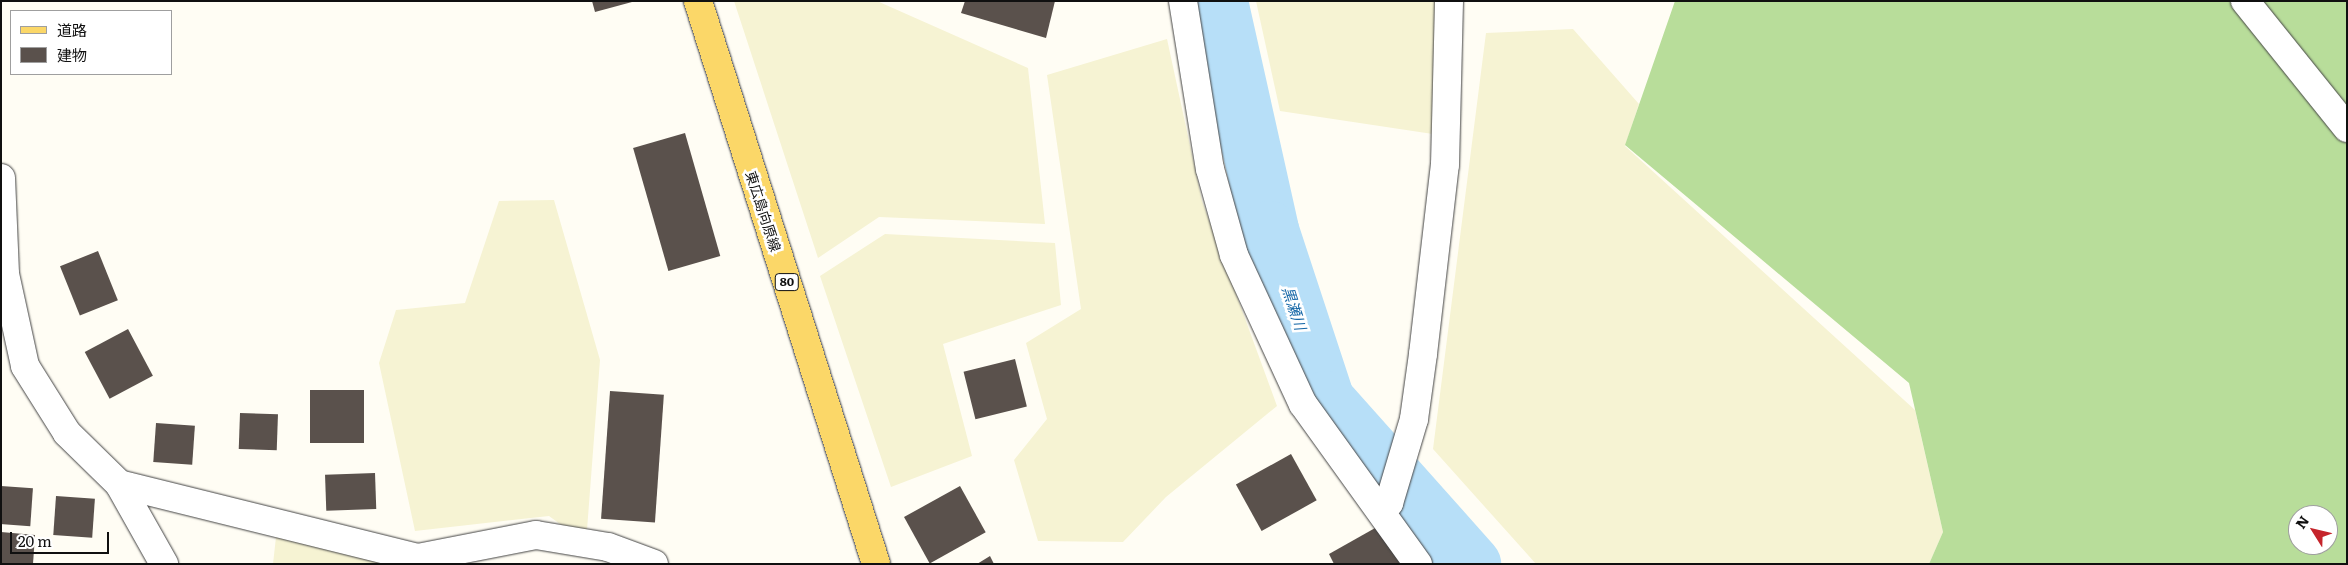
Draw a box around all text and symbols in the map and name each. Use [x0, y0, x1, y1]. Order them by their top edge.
legend [10, 10, 172, 75]
text: 道路 [57, 18, 87, 41]
text: 建物 [57, 43, 87, 66]
street label: 東広島向原線 [743, 168, 785, 254]
road number: 80 [774, 272, 800, 292]
water label: 黒瀬川 [1279, 284, 1311, 332]
north arrow [2288, 505, 2338, 555]
text: N [2290, 511, 2313, 532]
scale bar [12, 522, 111, 554]
text: 20 m [18, 529, 52, 552]

